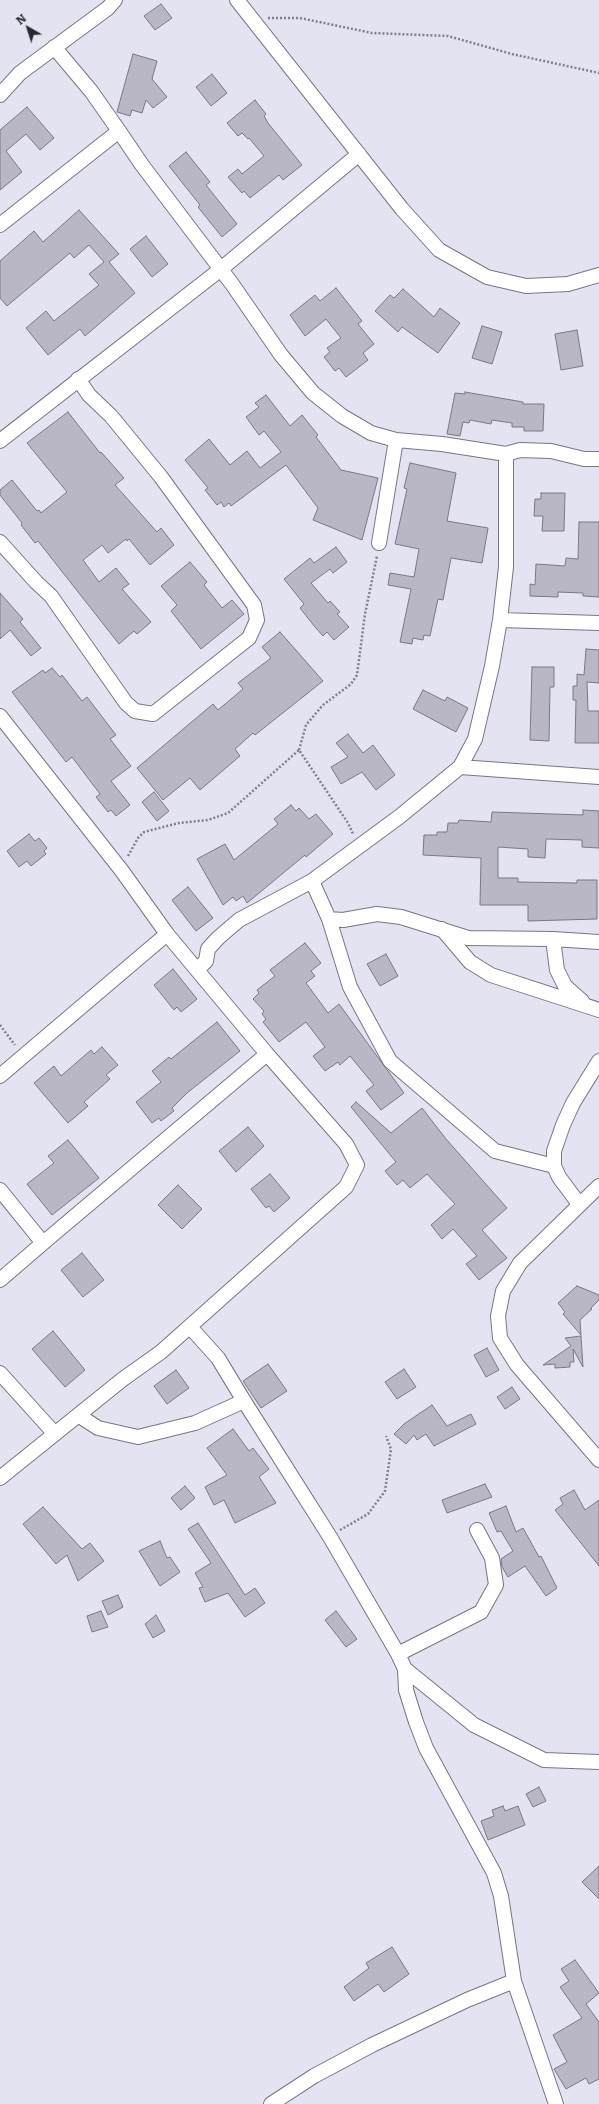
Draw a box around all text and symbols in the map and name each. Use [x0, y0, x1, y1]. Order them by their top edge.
north arrow [8, 8, 48, 48]
text: N [12, 10, 29, 28]

